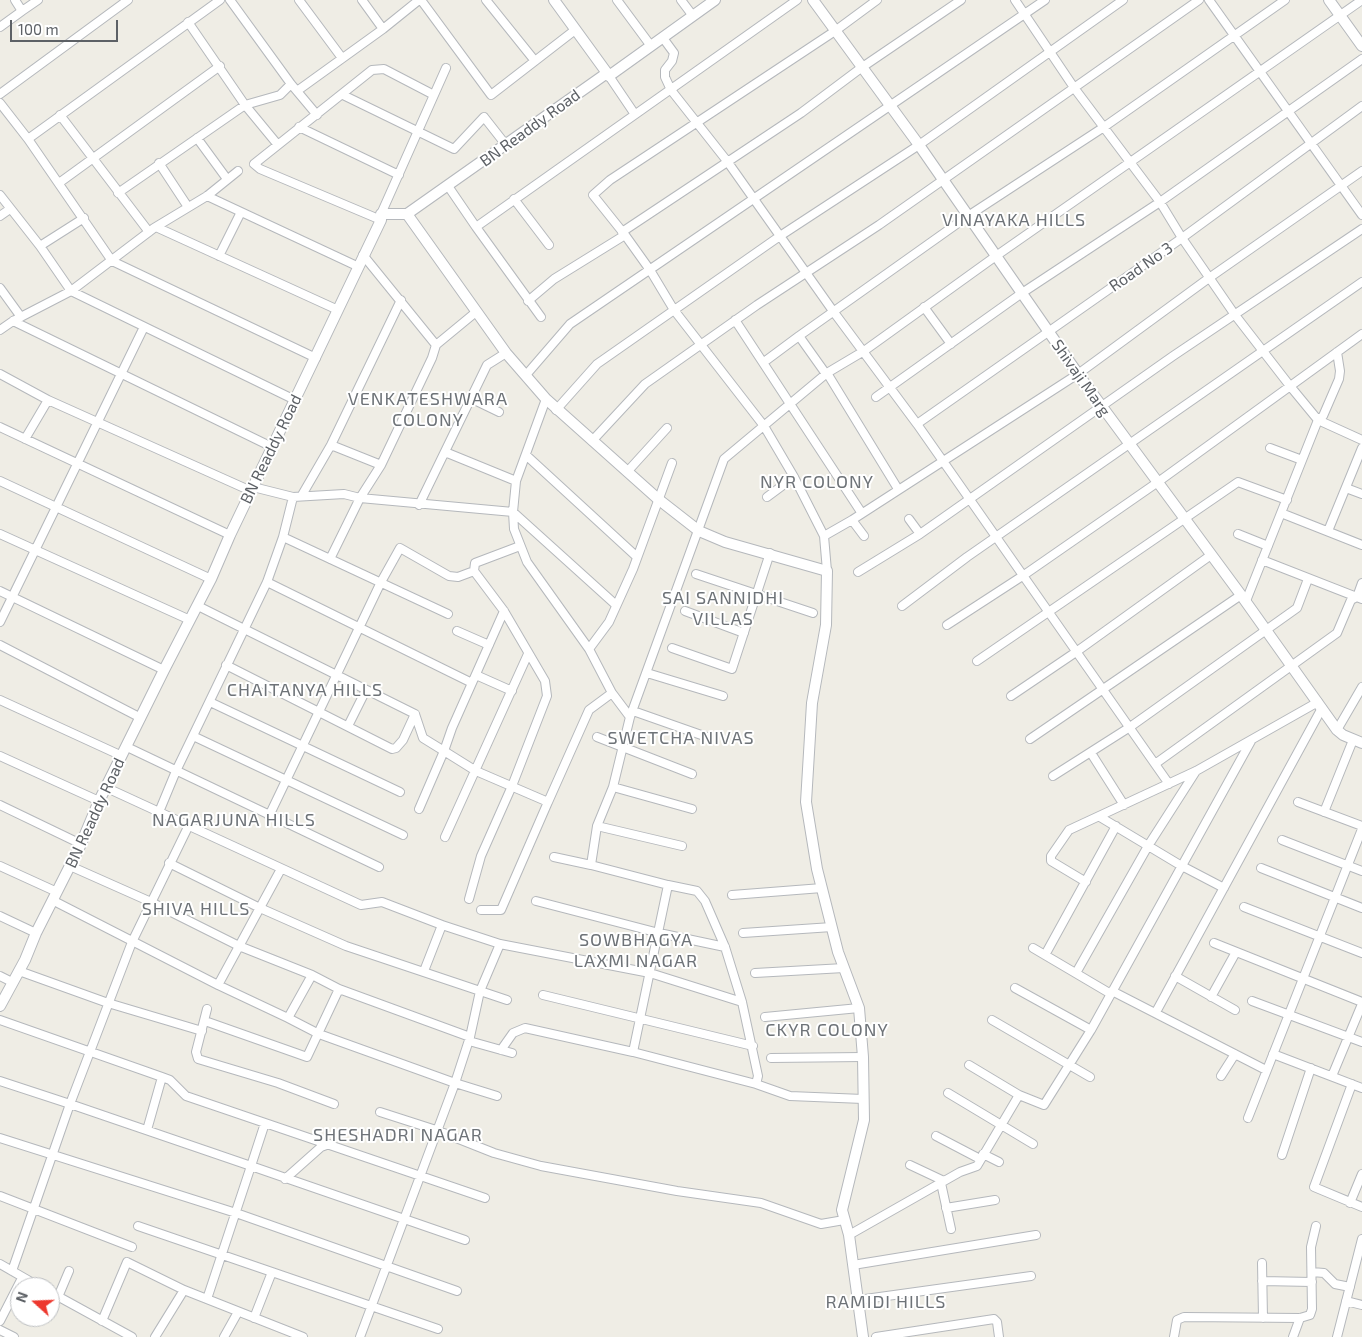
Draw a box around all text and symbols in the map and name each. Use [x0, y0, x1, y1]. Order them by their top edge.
scale bar [12, 10, 120, 42]
text: 100 m [18, 20, 59, 38]
street label: BN Readdy Road [476, 85, 584, 171]
district label: VINAYAKA HILLS [940, 209, 1088, 231]
street label: Road No 3 [1105, 238, 1177, 296]
street label: Shivaji Marg [1048, 336, 1114, 420]
district label: VENKATESHWARA COLONY [346, 388, 510, 430]
street label: BN Readdy Road [236, 391, 306, 507]
district label: NYR COLONY [759, 471, 875, 493]
district label: SAI SANNIDHI VILLAS [660, 587, 786, 630]
district label: CHAITANYA HILLS [225, 679, 385, 701]
district label: SWETCHA NIVAS [606, 727, 756, 749]
street label: BN Readdy Road [61, 755, 129, 871]
district label: NAGARJUNA HILLS [150, 809, 318, 831]
district label: SHIVA HILLS [140, 898, 252, 920]
district label: SOWBHAGYA LAXMI NAGAR [572, 929, 700, 972]
district label: CKYR COLONY [764, 1019, 890, 1041]
district label: SHESHADRI NAGAR [311, 1124, 485, 1146]
north arrow [10, 1277, 60, 1327]
text: N [12, 1289, 31, 1305]
district label: RAMIDI HILLS [824, 1291, 948, 1313]

